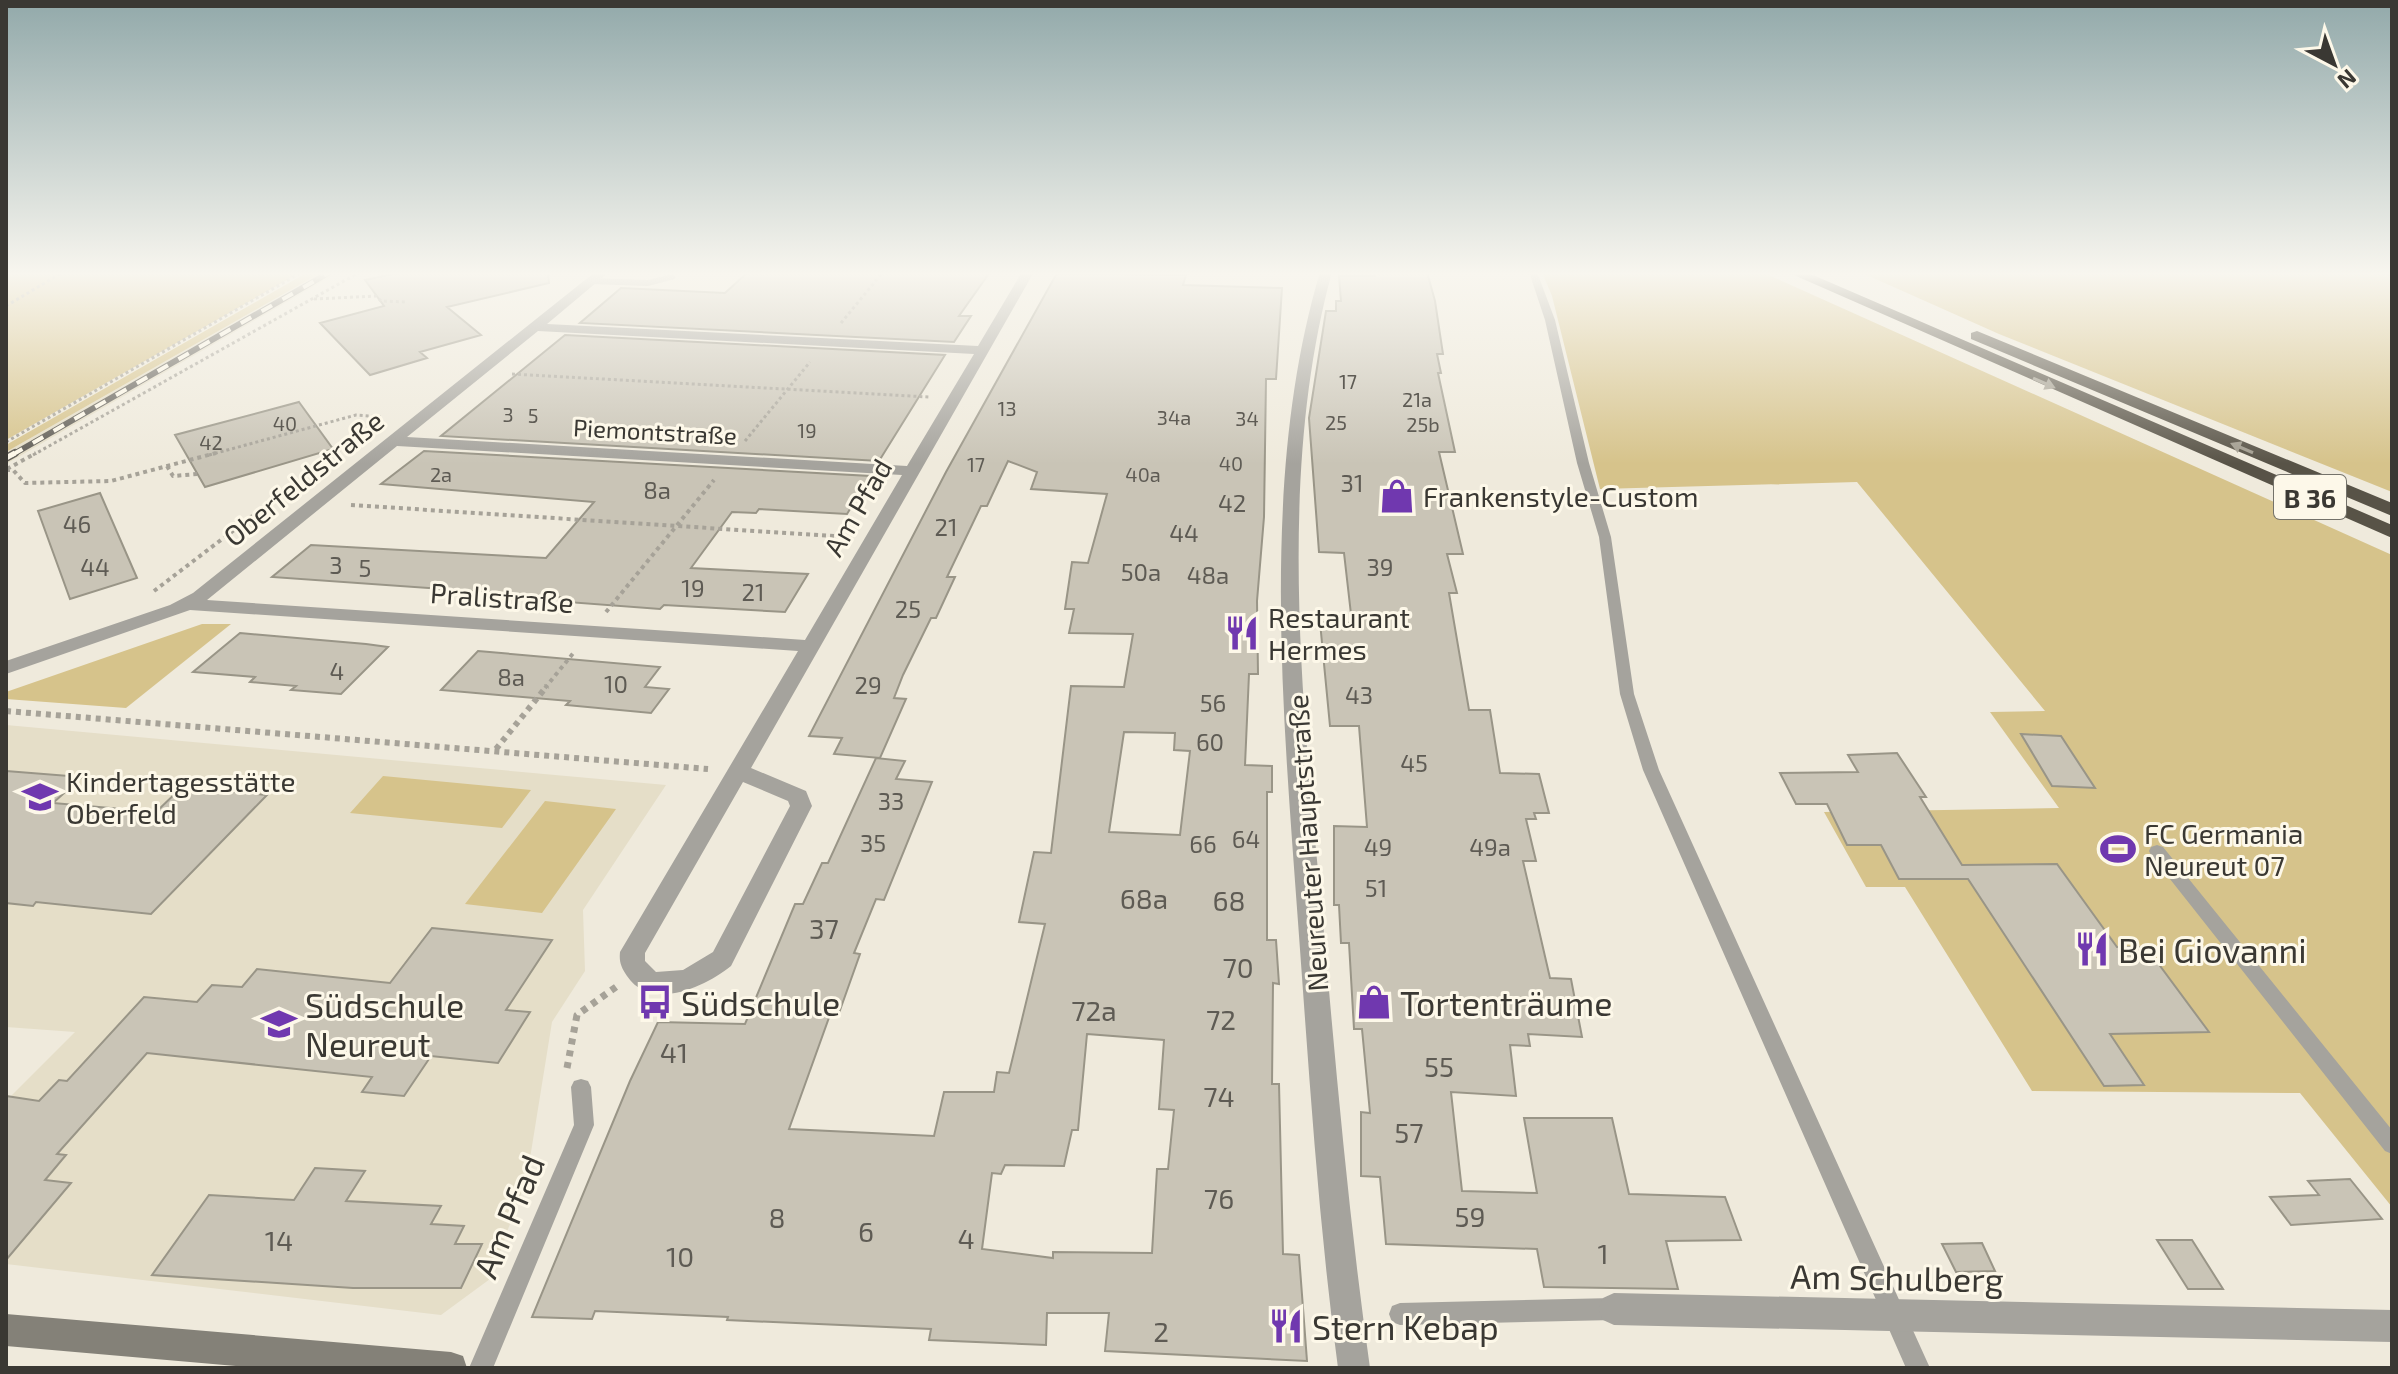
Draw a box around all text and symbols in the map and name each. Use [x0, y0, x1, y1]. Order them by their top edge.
north arrow [2294, 24, 2374, 104]
text: N [2333, 65, 2362, 95]
house number: 17 [1339, 369, 1357, 393]
one-way arrow [2032, 377, 2056, 390]
house number: 21a [1402, 387, 1432, 411]
house number: 13 [997, 396, 1017, 420]
house number: 3 [502, 402, 514, 426]
street label: Oberfeldstraße [216, 403, 390, 553]
house number: 5 [528, 403, 538, 427]
house number: 34a [1157, 405, 1191, 429]
house number: 34 [1235, 406, 1259, 430]
house number: 25 [1325, 410, 1347, 434]
house number: 40 [273, 411, 297, 435]
street label: Piemontstraße [572, 412, 738, 450]
house number: 25b [1406, 412, 1440, 436]
house number: 19 [797, 418, 817, 442]
house number: 42 [199, 430, 223, 454]
one-way arrow [2230, 441, 2254, 454]
house number: 40 [1219, 451, 1243, 475]
street label: Am Pfad [816, 452, 898, 562]
house number: 17 [967, 452, 985, 476]
house number: 2a [430, 462, 452, 486]
house number: 40a [1125, 462, 1161, 486]
house number: 31 [1341, 468, 1363, 497]
house number: 8a [643, 475, 671, 504]
road number: B 36 [2274, 475, 2346, 519]
shop icon: Frankenstyle-Custom [1378, 477, 1416, 515]
place label: Frankenstyle-Custom [1423, 479, 1699, 513]
house number: 42 [1218, 488, 1246, 517]
house number: 46 [63, 509, 91, 538]
house number: 21 [934, 512, 958, 541]
house number: 44 [1169, 518, 1199, 547]
house number: 3 [329, 550, 343, 579]
house number: 44 [80, 552, 110, 581]
house number: 39 [1366, 552, 1394, 581]
house number: 5 [359, 553, 371, 582]
house number: 50a [1121, 557, 1161, 586]
house number: 48a [1187, 560, 1229, 589]
house number: 19 [681, 573, 705, 602]
street label: Pralistraße [429, 575, 575, 619]
house number: 21 [741, 577, 765, 606]
house number: 25 [895, 594, 921, 623]
place label: Restaurant Hermes [1268, 600, 1410, 666]
restaurant icon: Restaurant Hermes [1223, 614, 1261, 652]
house number: 4 [330, 656, 344, 685]
house number: 8a [497, 662, 525, 691]
house number: 10 [604, 669, 628, 698]
house number: 29 [854, 670, 882, 699]
house number: 43 [1345, 680, 1373, 709]
house number: 56 [1200, 688, 1226, 717]
street label: Neureuter Hauptstraße [1280, 693, 1334, 993]
house number: 60 [1196, 727, 1224, 756]
house number: 45 [1400, 748, 1428, 777]
place label: Kindertagesstätte Oberfeld [66, 764, 296, 830]
school or university icon: Kindertagesstätte Oberfeld [21, 778, 59, 816]
house number: 33 [878, 786, 904, 815]
place label: FC Germania Neureut 07 [2144, 816, 2303, 882]
house number: 64 [1232, 824, 1260, 853]
house number: 35 [860, 828, 886, 857]
house number: 66 [1189, 829, 1217, 858]
sports icon: FC Germania Neureut 07 [2099, 830, 2137, 868]
house number: 49 [1364, 832, 1392, 861]
house number: 49a [1469, 832, 1511, 861]
house number: 51 [1365, 873, 1387, 902]
house number: 68a [1120, 881, 1168, 915]
house number: 68 [1212, 883, 1246, 917]
house number: 37 [809, 911, 839, 945]
place label: Bei Giovanni [2118, 929, 2307, 970]
restaurant icon: Bei Giovanni [2073, 930, 2111, 968]
house number: 70 [1222, 950, 1254, 984]
place label: Südschule [681, 982, 840, 1023]
place label: Tortenträume [1400, 982, 1613, 1023]
bus stop icon: Südschule [636, 983, 674, 1021]
shop icon: Tortenträume [1355, 983, 1393, 1021]
place label: Südschule Neureut [305, 984, 464, 1064]
house number: 72a [1071, 993, 1117, 1027]
house number: 72 [1206, 1002, 1236, 1036]
school or university icon: Südschule Neureut [260, 1005, 298, 1043]
house number: 41 [660, 1035, 688, 1069]
house number: 55 [1424, 1049, 1454, 1083]
house number: 74 [1203, 1079, 1235, 1113]
house number: 57 [1394, 1115, 1424, 1149]
street label: Am Pfad [464, 1148, 552, 1284]
house number: 76 [1204, 1181, 1234, 1215]
house number: 59 [1454, 1199, 1486, 1233]
house number: 8 [769, 1200, 786, 1234]
house number: 6 [858, 1214, 874, 1248]
house number: 4 [957, 1221, 975, 1255]
house number: 14 [265, 1223, 293, 1257]
house number: 1 [1597, 1236, 1609, 1270]
house number: 10 [666, 1239, 694, 1273]
street label: Am Schulberg [1790, 1255, 2004, 1299]
place label: Stern Kebap [1312, 1306, 1499, 1347]
restaurant icon: Stern Kebap [1267, 1307, 1305, 1345]
house number: 2 [1153, 1314, 1169, 1348]

